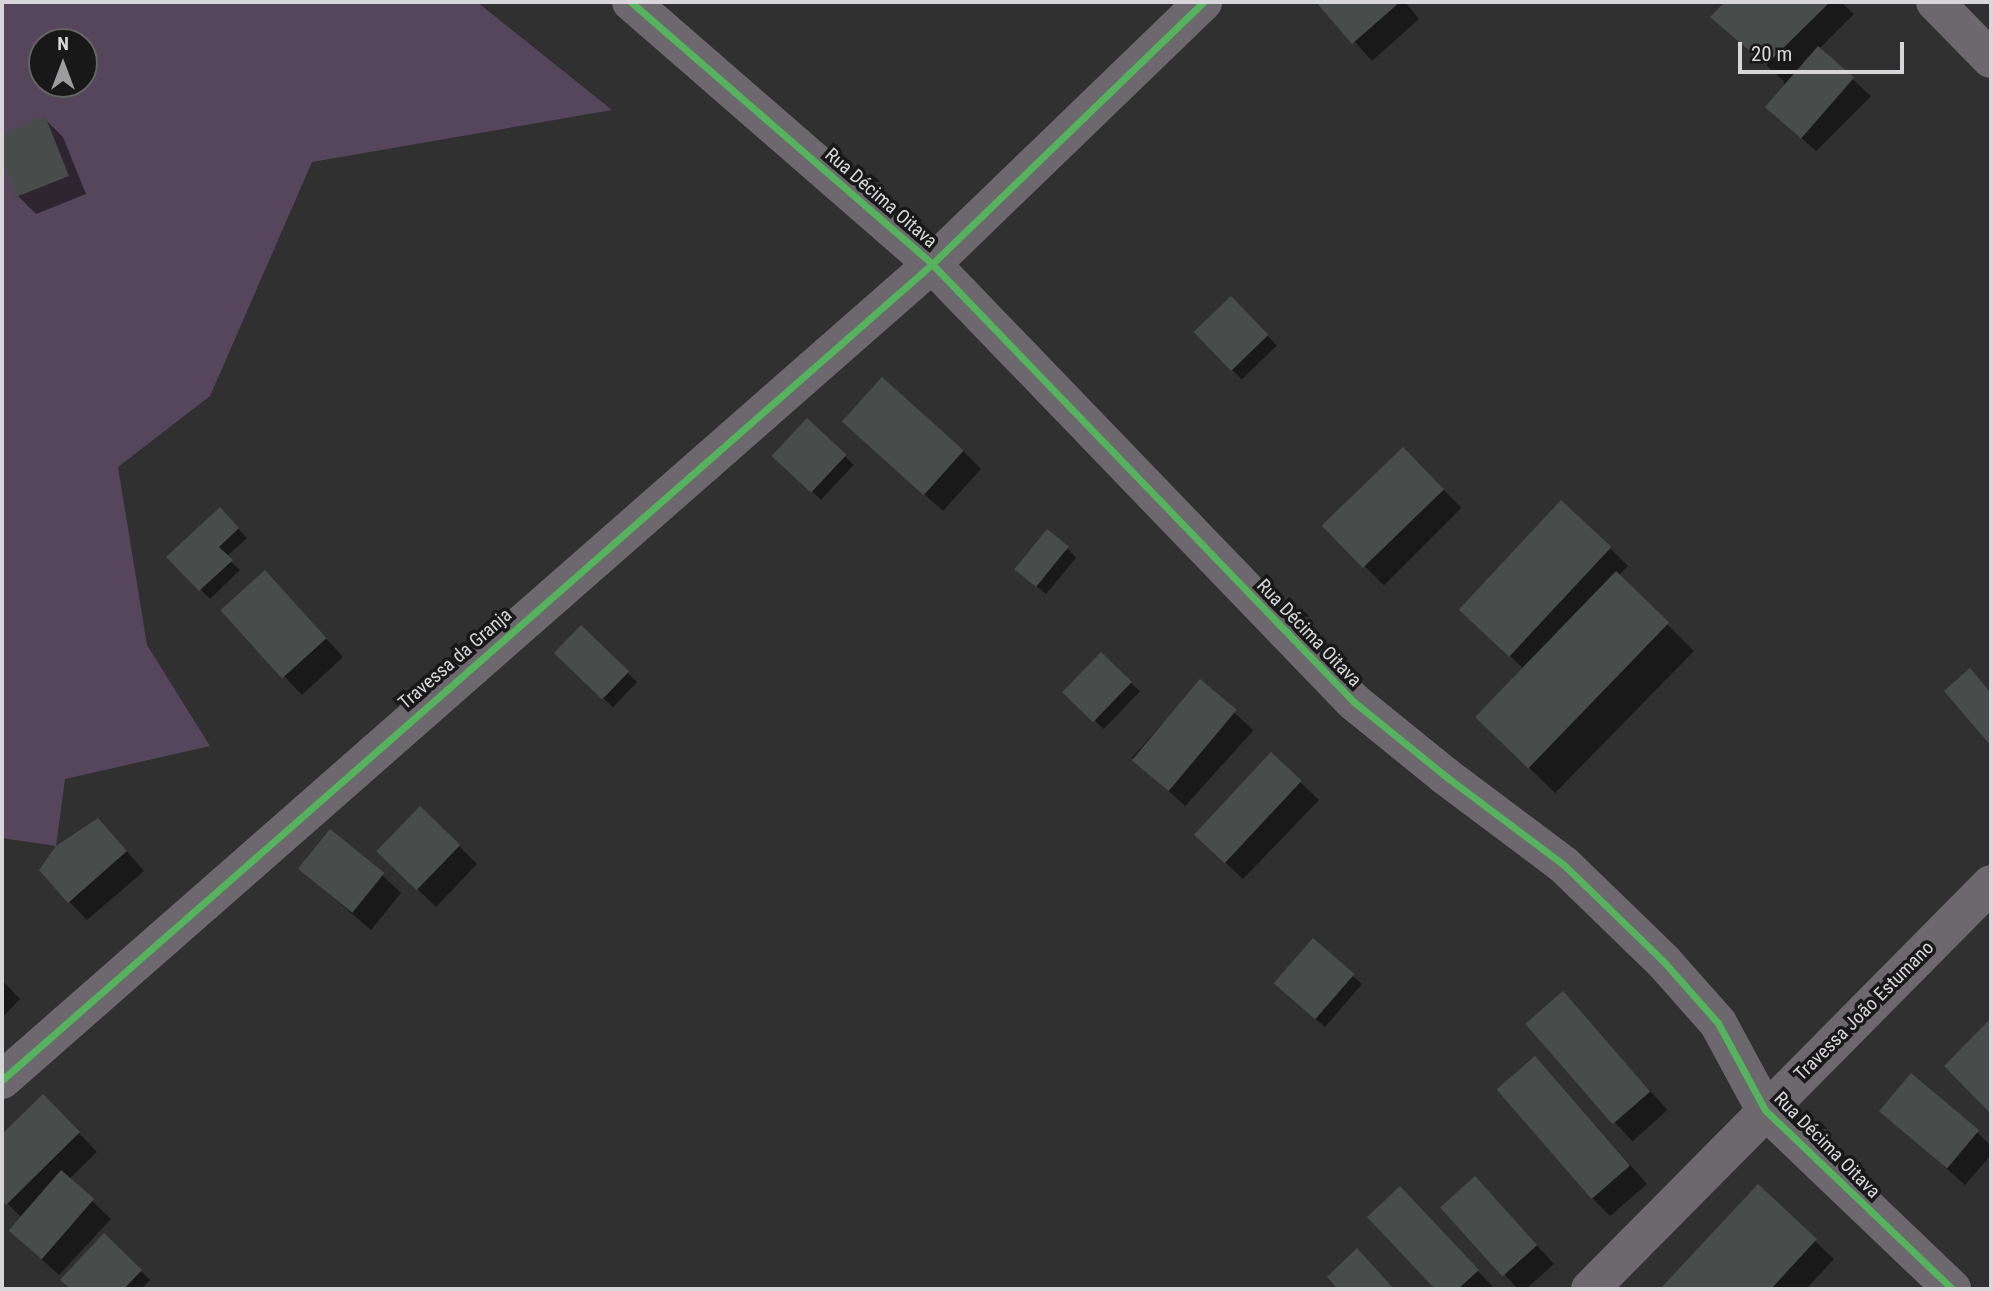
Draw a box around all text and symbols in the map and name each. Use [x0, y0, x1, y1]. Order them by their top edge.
north arrow [28, 28, 98, 98]
scale bar [1741, 28, 1907, 72]
text: N [57, 32, 69, 55]
text: 20 m [1751, 42, 1792, 66]
street label: Rua Décima Oitava [820, 143, 942, 253]
street label: Rua Décima Oitava [1252, 574, 1366, 692]
street label: Travessa da Granja [394, 604, 516, 714]
street label: Travessa João Estumano [1789, 936, 1939, 1086]
street label: Rua Décima Oitava [1769, 1087, 1885, 1203]

